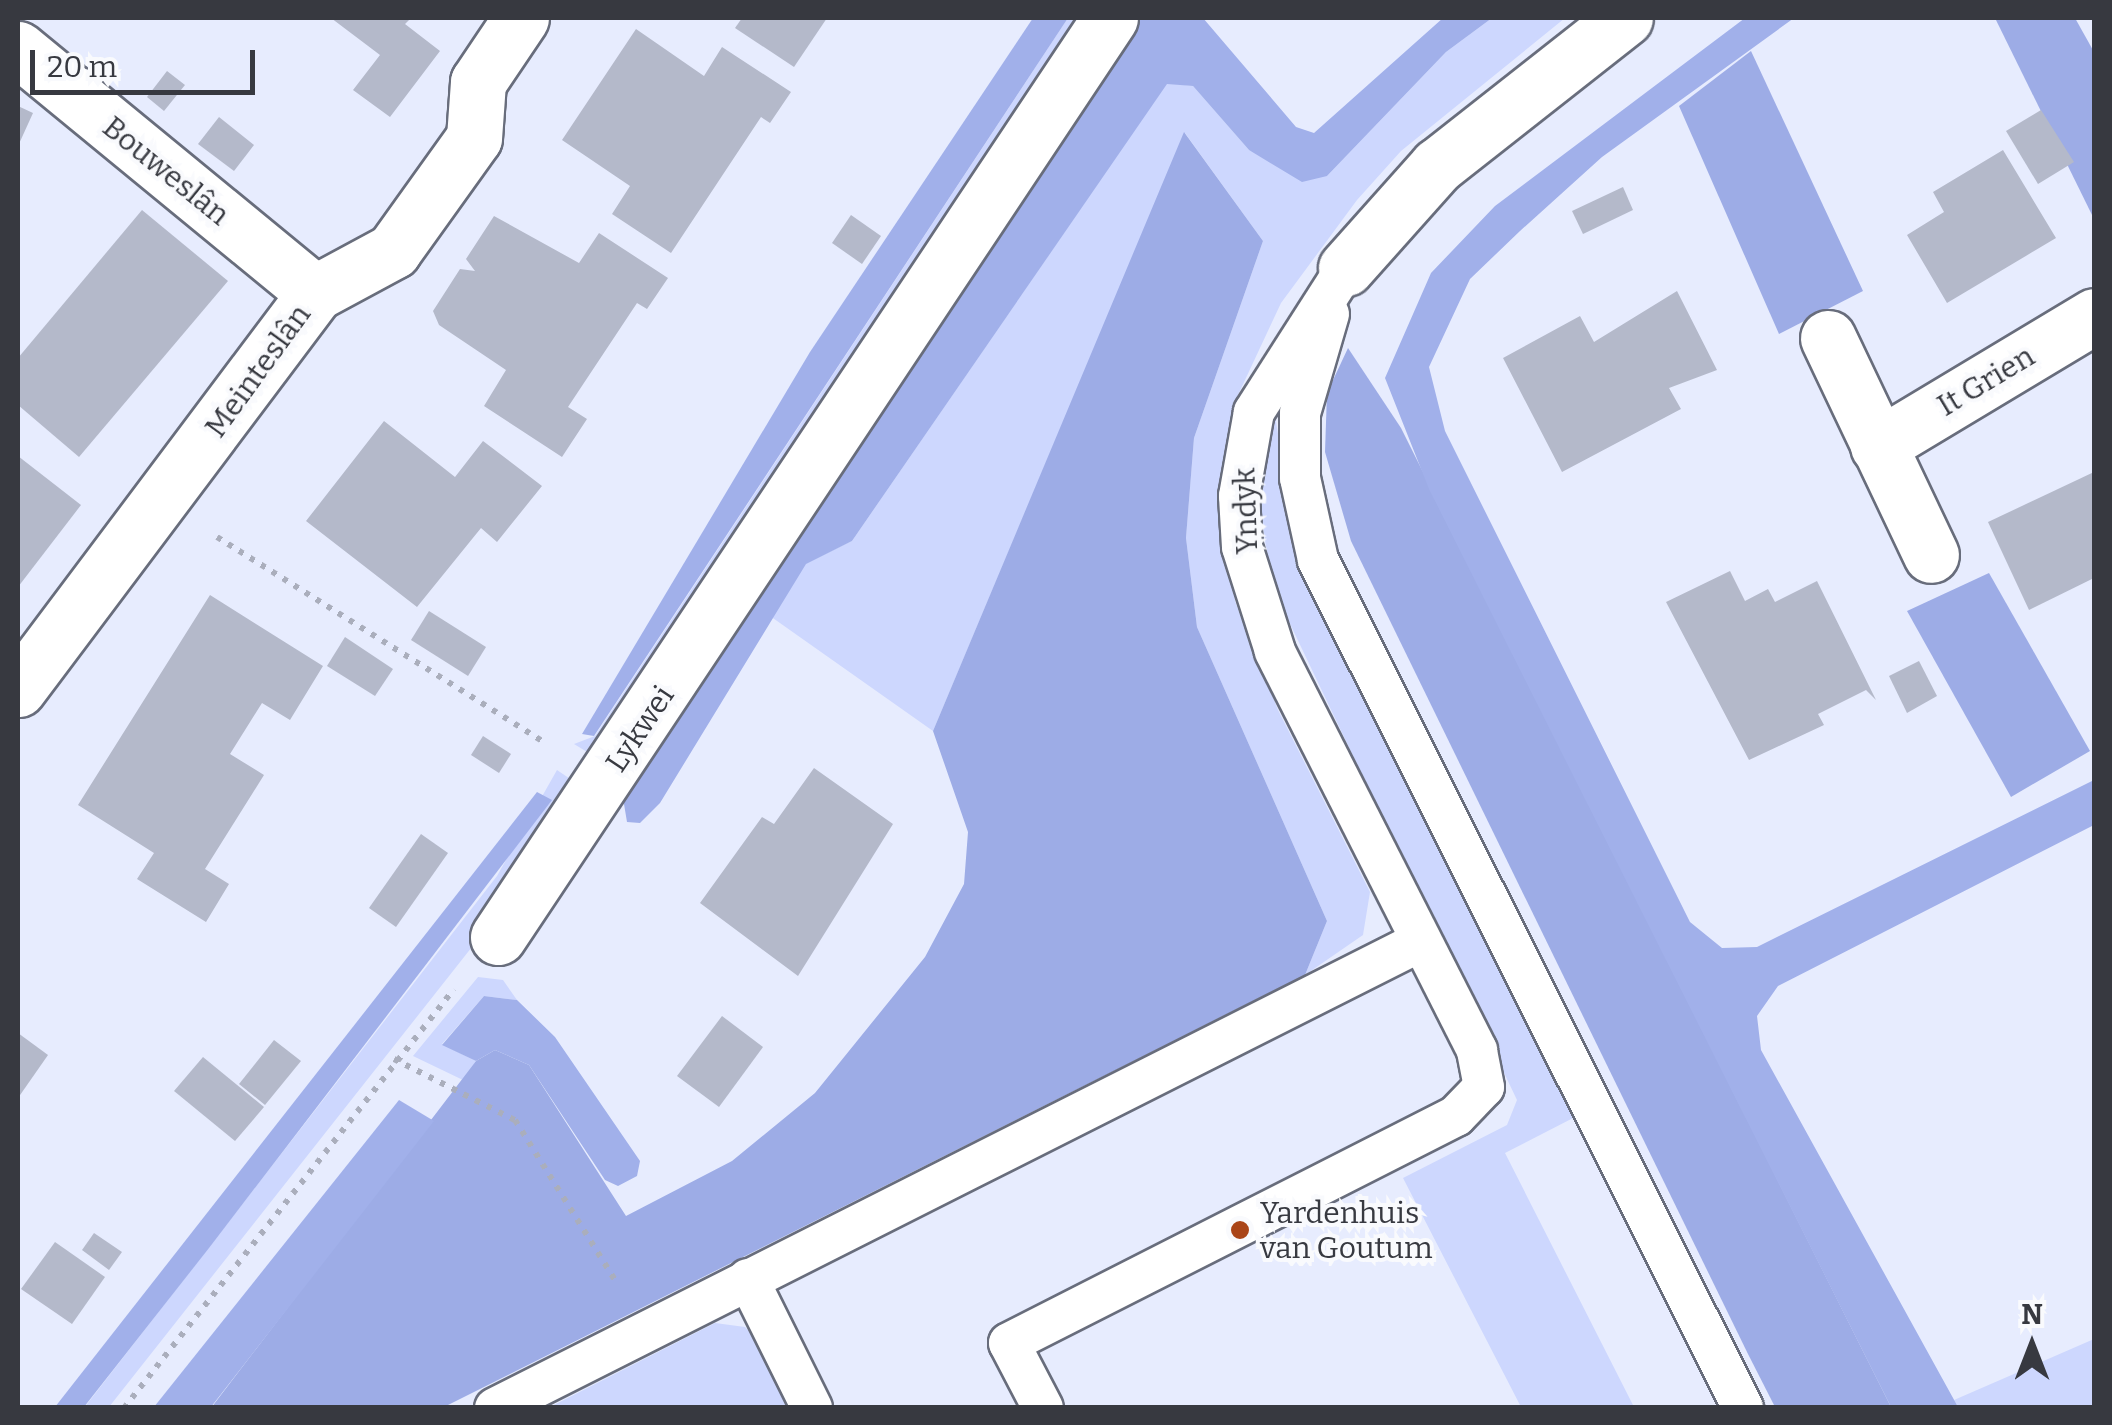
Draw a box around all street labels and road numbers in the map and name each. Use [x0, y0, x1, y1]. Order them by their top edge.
street label: Bouweslân [95, 109, 237, 233]
street label: Meinteslân [198, 298, 318, 444]
street label: It Grien [1931, 338, 2041, 424]
street label: Yndyk [1227, 467, 1265, 555]
street label: Lykwei [598, 679, 682, 779]

